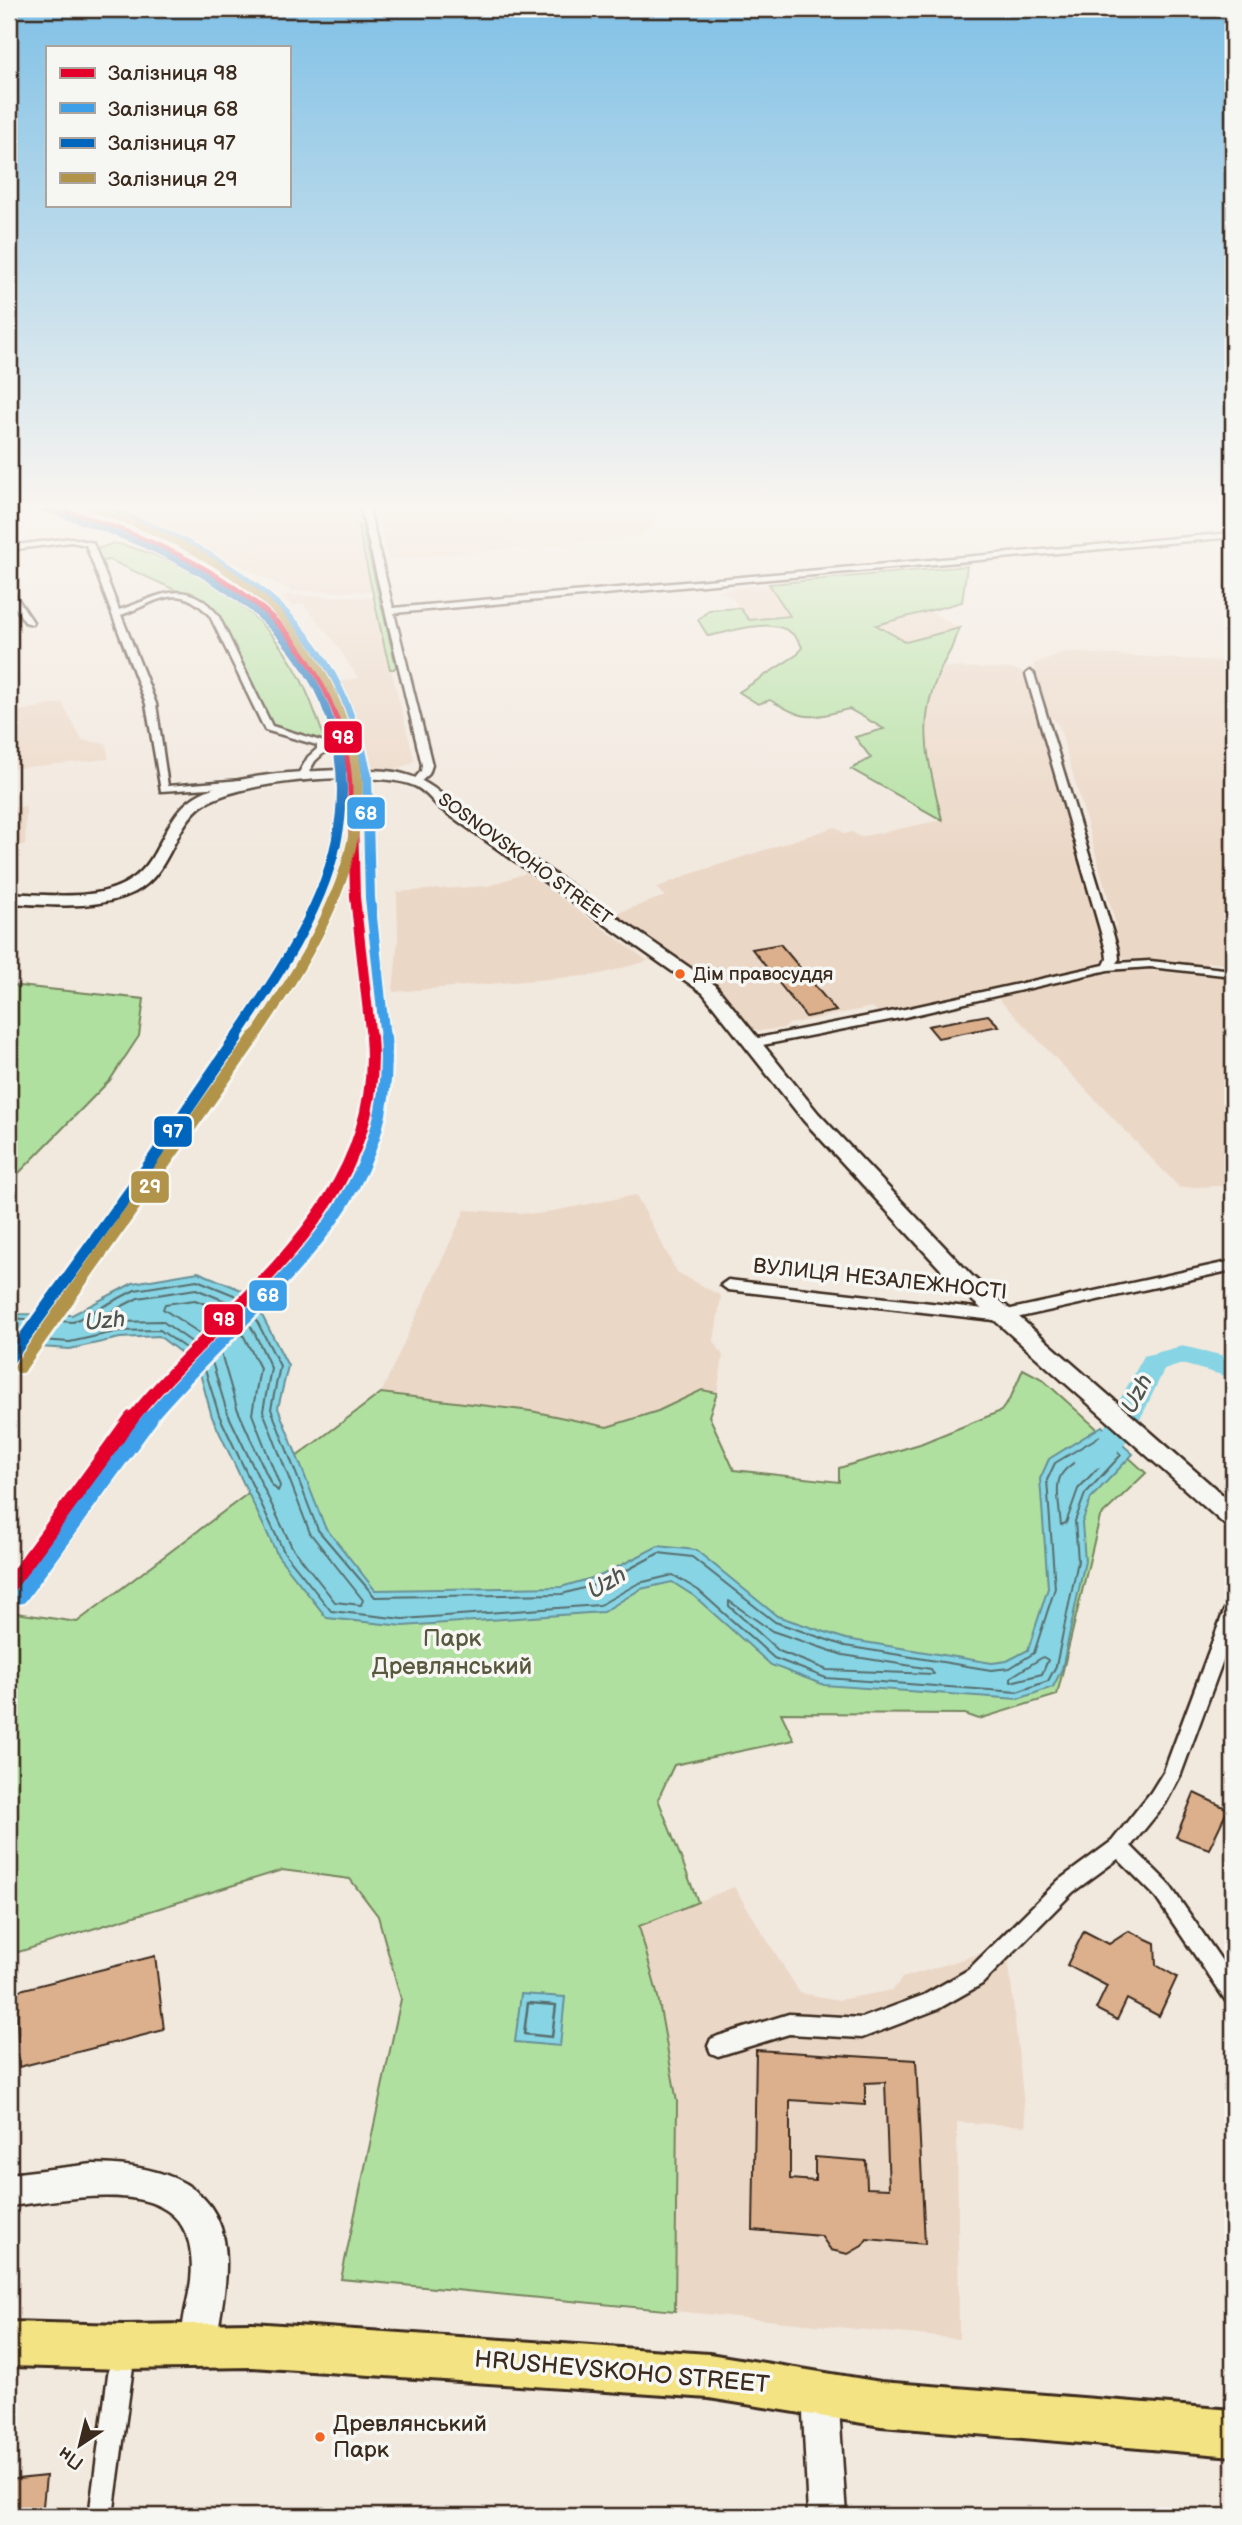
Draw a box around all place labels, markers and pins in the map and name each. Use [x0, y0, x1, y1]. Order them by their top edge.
place label: Дім правосуддя [693, 963, 833, 986]
marker: Дім правосуддя [673, 967, 687, 981]
place label: Древлянський Парк [333, 2410, 487, 2464]
marker: Древлянський Парк [313, 2430, 327, 2444]

